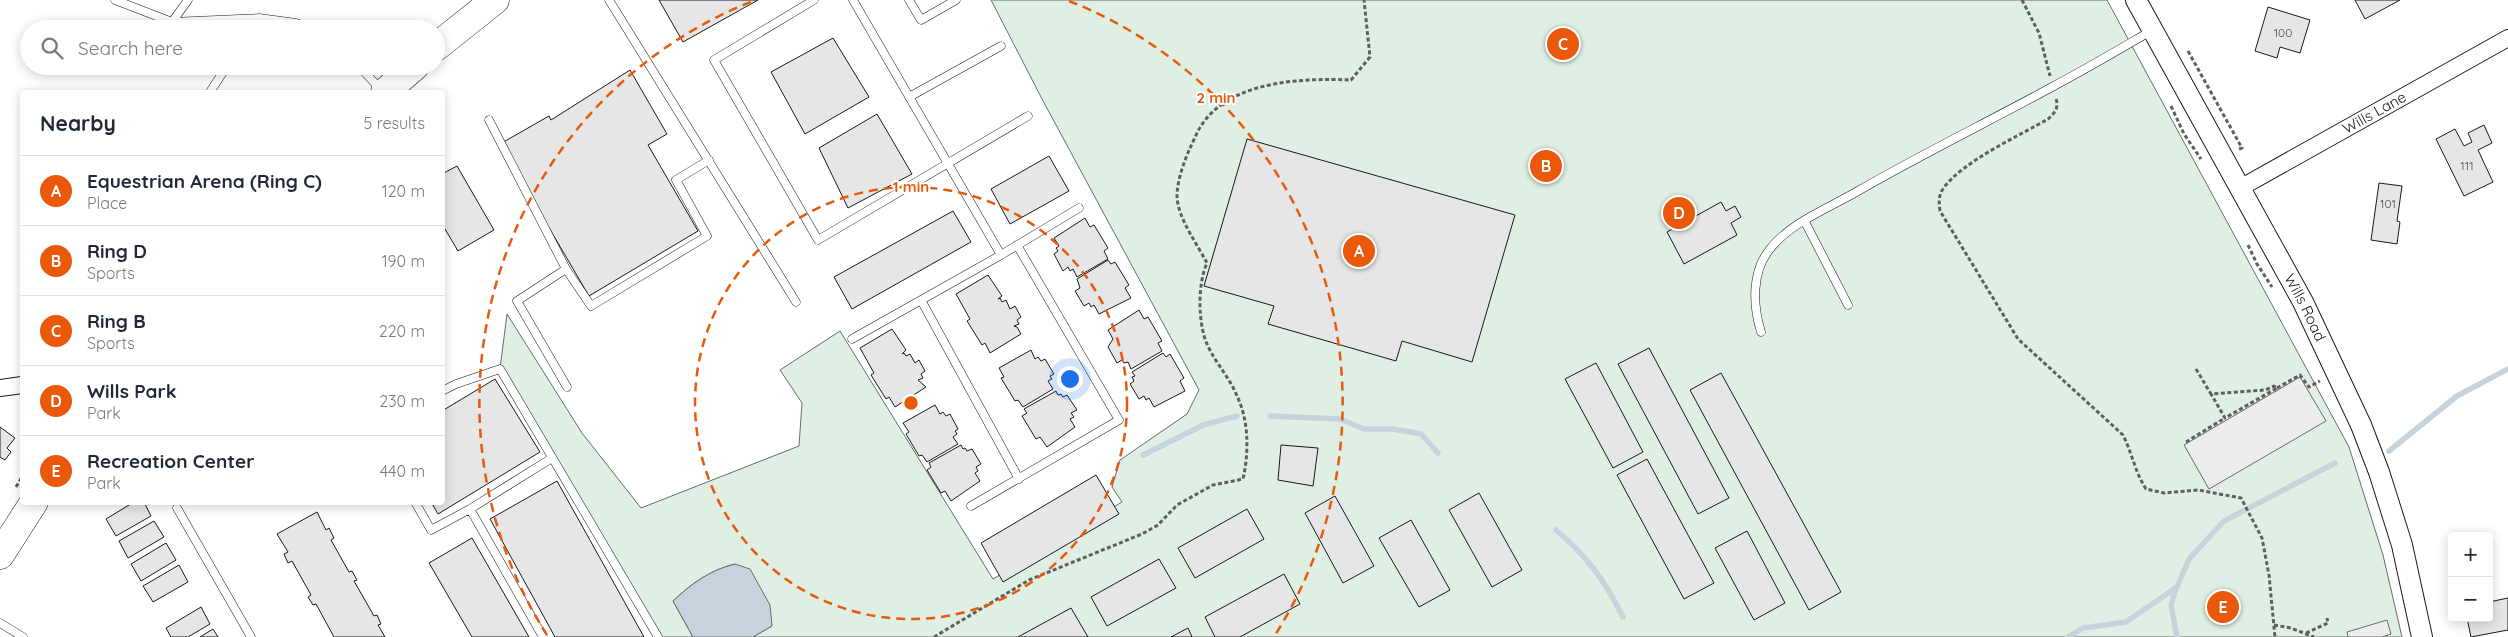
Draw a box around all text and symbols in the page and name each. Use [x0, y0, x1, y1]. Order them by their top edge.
search box [20, 20, 445, 75]
pin: C [1547, 25, 1579, 63]
house number: 100 [2274, 25, 2292, 40]
icon: search [38, 34, 66, 62]
text: Search here [78, 36, 183, 60]
street label: Wills Lane [2339, 87, 2409, 138]
text: 2 min [1196, 88, 1236, 107]
text: Nearby [40, 110, 116, 136]
text: 5 results [364, 113, 425, 133]
pin: B [1530, 147, 1562, 185]
house number: 111 [2460, 158, 2474, 173]
text: Equestrian Arena (Ring C) [87, 169, 322, 193]
text: 1 min [893, 177, 929, 196]
text: A [51, 181, 61, 201]
text: 120 m [382, 181, 425, 201]
text: Place [87, 193, 127, 213]
pin: D [1663, 194, 1695, 232]
house number: 101 [2380, 196, 2396, 211]
pin: A [1343, 232, 1375, 270]
text: Ring D [87, 239, 147, 263]
text: B [51, 251, 61, 271]
text: 190 m [382, 251, 425, 271]
text: Sports [87, 263, 135, 283]
street label: Wills Road [2280, 270, 2330, 344]
text: Ring B [87, 309, 146, 333]
text: C [51, 321, 61, 341]
text: 220 m [379, 321, 425, 341]
text: Sports [87, 333, 135, 353]
your location [1057, 366, 1083, 392]
text: Wills Park [87, 379, 177, 403]
text: D [50, 391, 62, 411]
text: 230 m [379, 391, 425, 411]
centre of rings [902, 394, 920, 412]
text: Park [87, 403, 121, 423]
text: Recreation Center [87, 449, 254, 473]
text: E [51, 461, 61, 481]
text: 440 m [380, 461, 425, 481]
text: Park [87, 473, 121, 493]
map controls [2448, 532, 2493, 622]
button: + [2448, 532, 2493, 577]
button: − [2448, 577, 2493, 622]
pin: E [2207, 588, 2239, 626]

